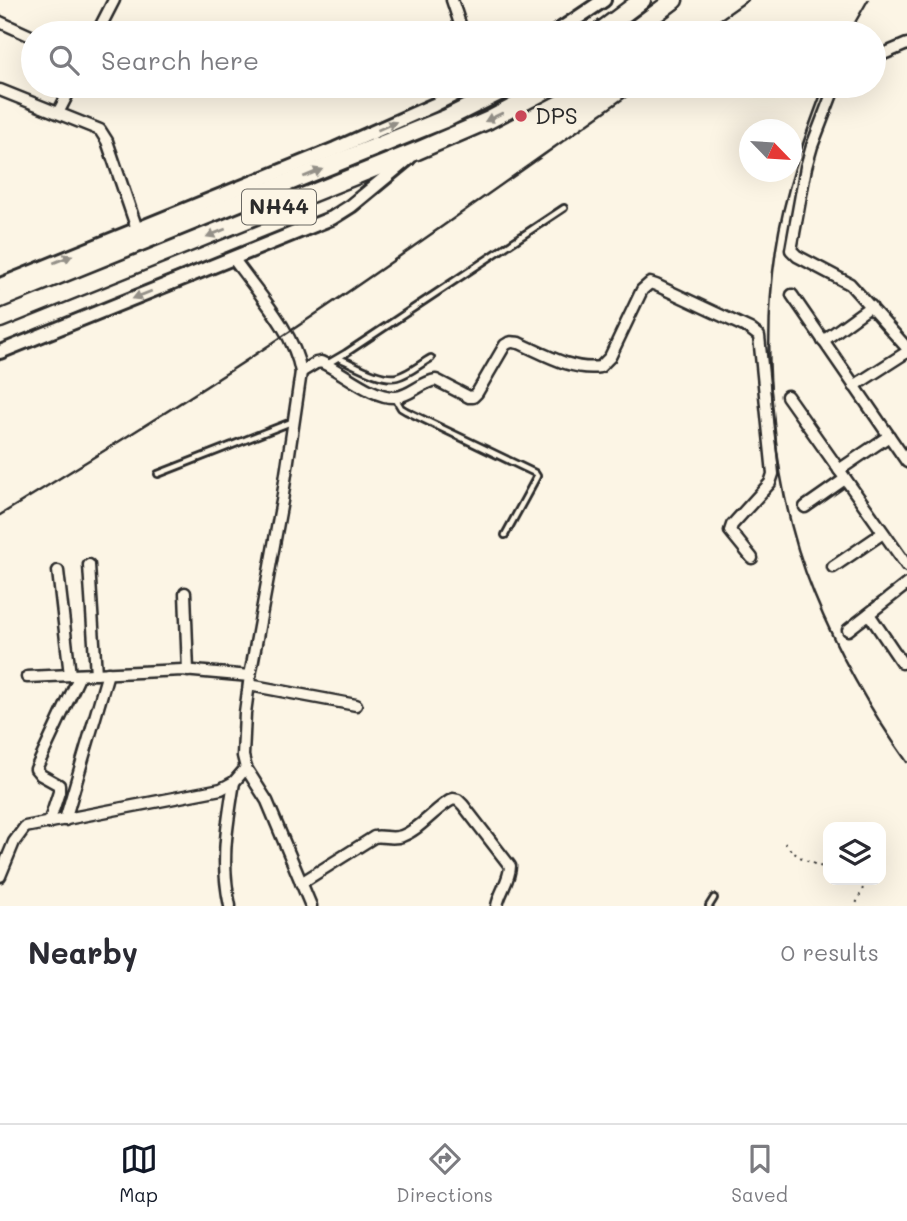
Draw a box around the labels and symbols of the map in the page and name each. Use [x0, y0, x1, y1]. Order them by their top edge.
place label: DPS [535, 100, 578, 130]
marker: DPS [513, 108, 529, 124]
one-way arrow [484, 112, 504, 123]
north arrow [739, 119, 802, 182]
one-way arrow [377, 120, 397, 132]
one-way arrow [303, 167, 324, 178]
road number: NH44 [242, 190, 316, 224]
one-way arrow [205, 227, 226, 238]
one-way arrow [53, 254, 74, 265]
one-way arrow [132, 289, 153, 300]

